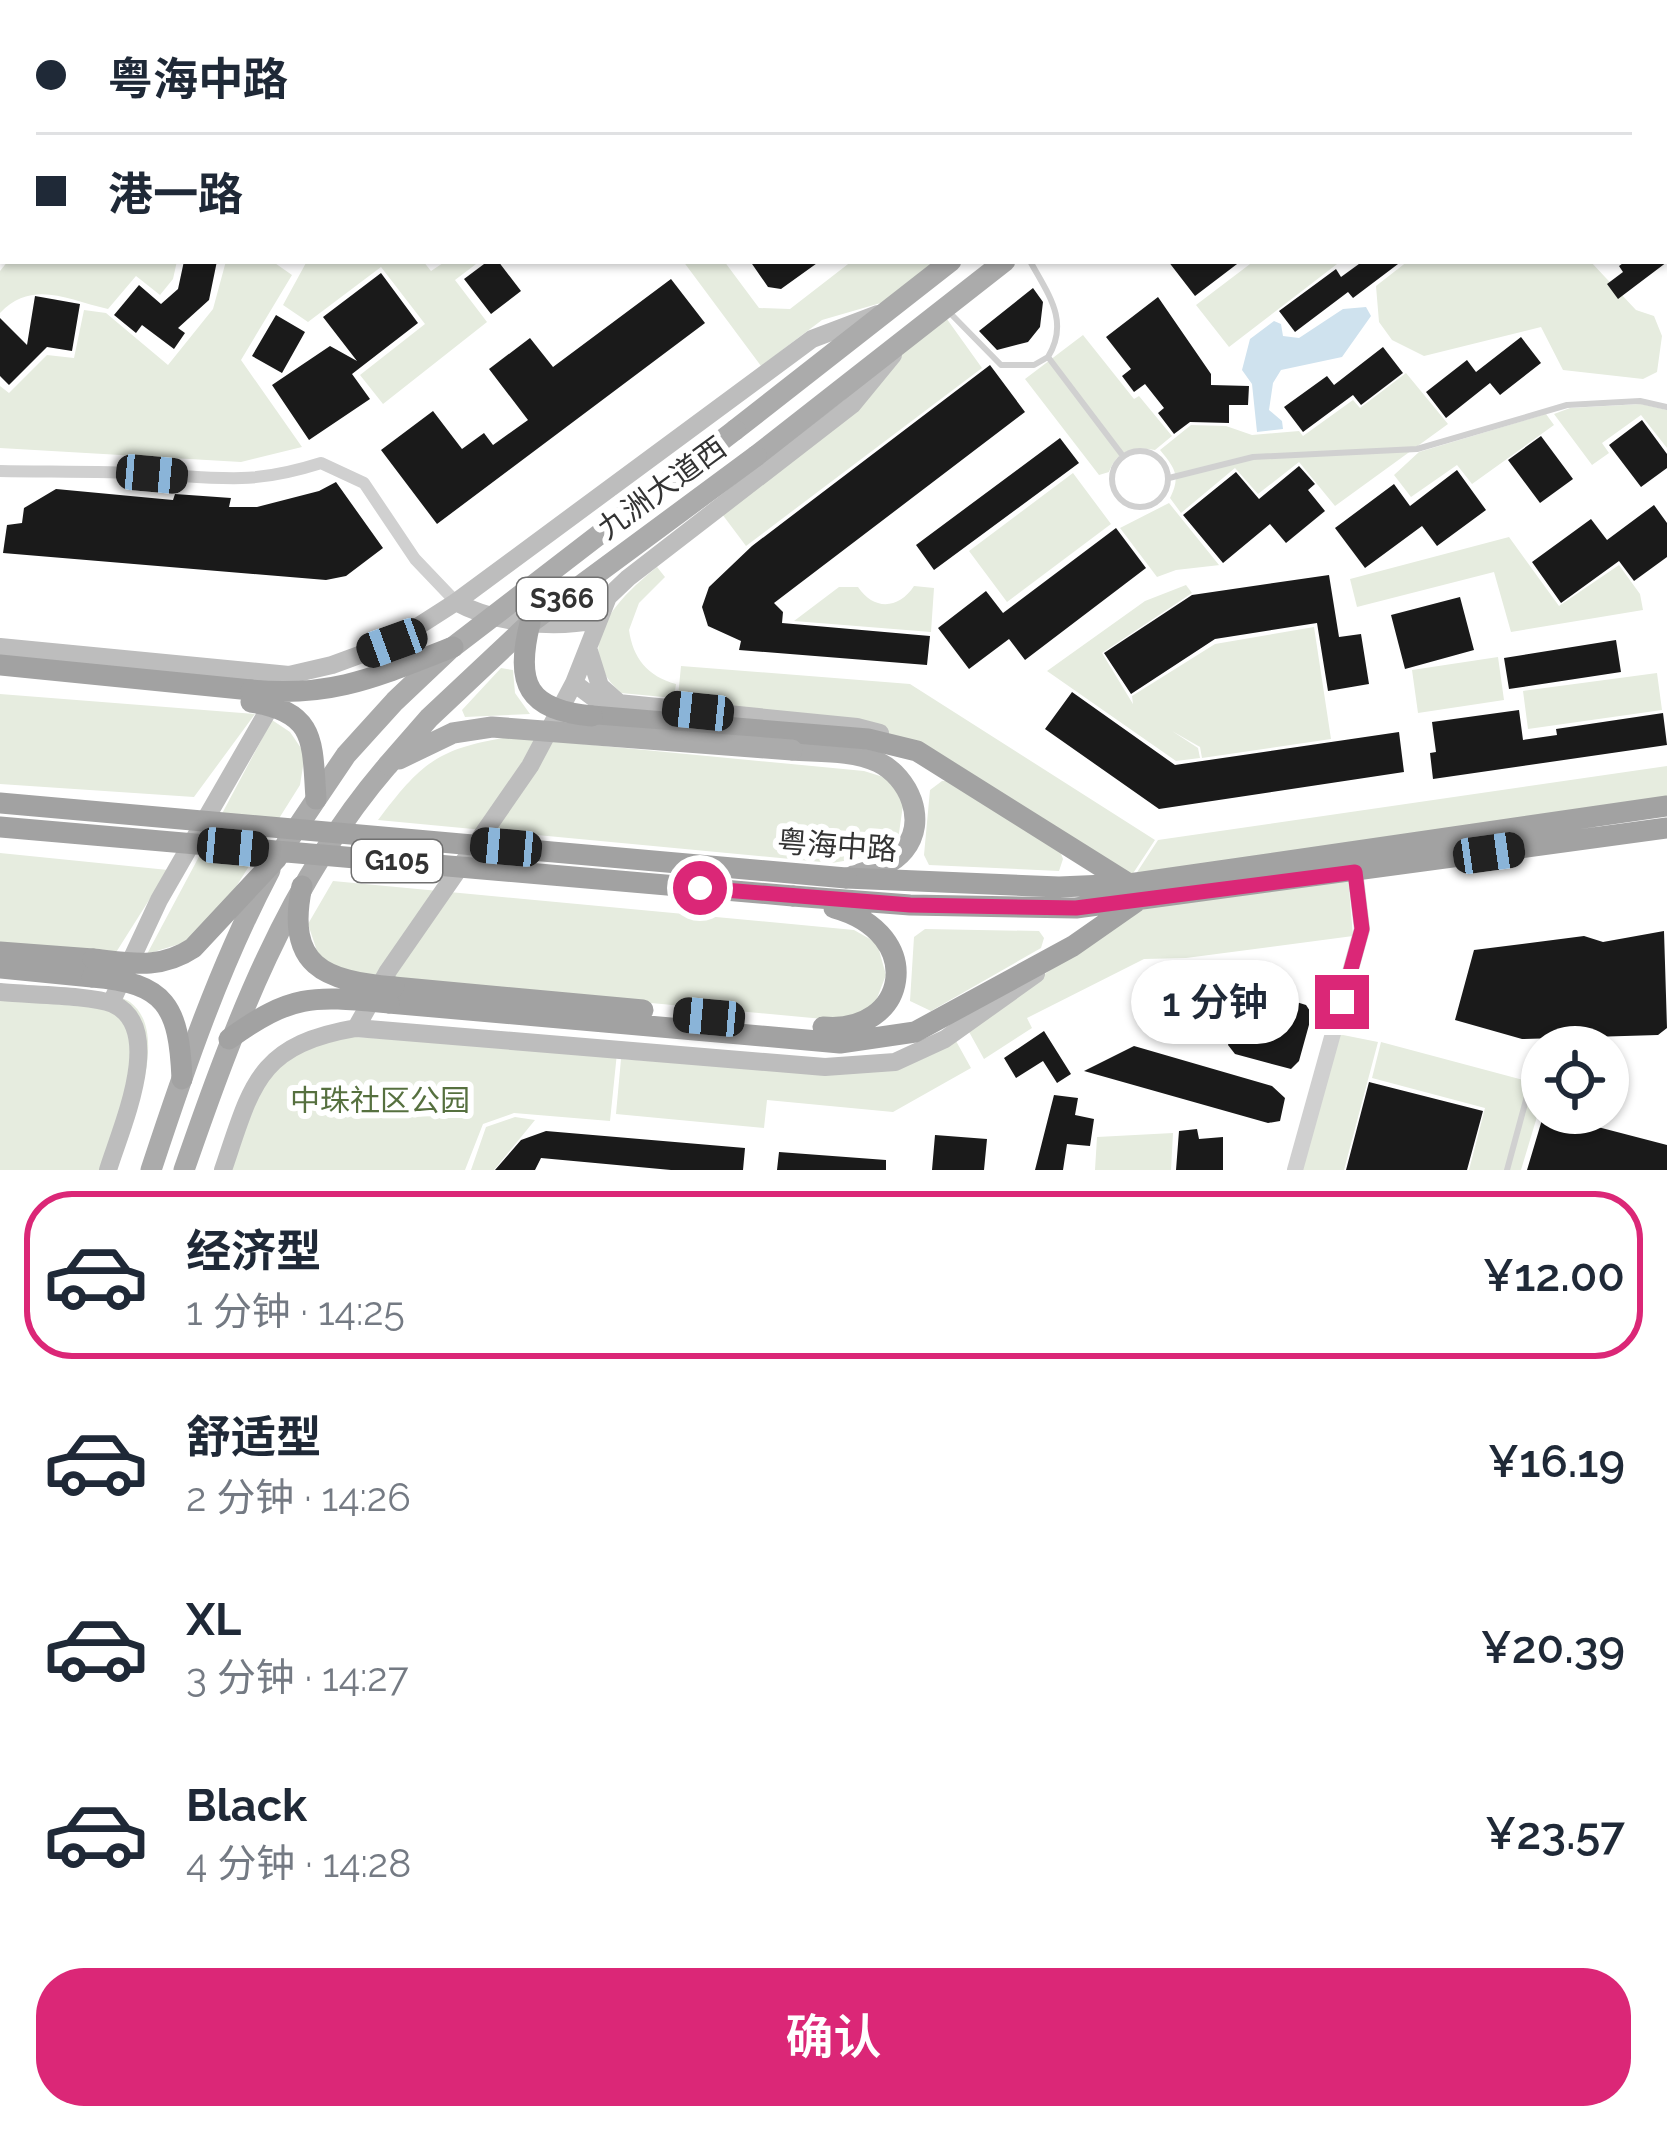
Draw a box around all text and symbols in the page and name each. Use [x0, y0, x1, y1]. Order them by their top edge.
text: 粤海中路 [108, 53, 288, 106]
text: 港一路 [108, 168, 243, 221]
street label: 九洲大道西 [591, 429, 733, 546]
car [115, 453, 189, 495]
road number: S366 [517, 578, 607, 620]
car [352, 614, 432, 672]
car [660, 689, 736, 733]
street label: 粤海中路 [776, 824, 898, 867]
car [196, 826, 270, 868]
car [469, 826, 543, 868]
car [1451, 830, 1527, 876]
road number: G105 [352, 840, 442, 882]
route start [673, 861, 727, 915]
callout: 1 分钟 [1132, 960, 1300, 1044]
route end [1315, 975, 1369, 1029]
text: 1 分钟 [1162, 979, 1268, 1025]
car [672, 996, 746, 1038]
map controls [1521, 1026, 1629, 1134]
button: locate [1521, 1026, 1629, 1134]
park label: 中珠社区公园 [290, 1083, 470, 1118]
icon: car [42, 1221, 150, 1329]
text: 经济型 [186, 1225, 321, 1278]
text: ¥12.00 [1483, 1249, 1625, 1302]
text: 1 分钟 · 14:25 [186, 1288, 405, 1334]
icon: car [42, 1407, 150, 1515]
text: 舒适型 [186, 1411, 321, 1464]
text: ¥16.19 [1488, 1435, 1625, 1488]
text: 2 分钟 · 14:26 [186, 1474, 411, 1520]
icon: car [42, 1593, 150, 1701]
text: XL [186, 1593, 241, 1646]
text: ¥20.39 [1480, 1621, 1625, 1674]
text: 3 分钟 · 14:27 [186, 1654, 409, 1700]
icon: car [42, 1779, 150, 1887]
text: Black [186, 1779, 307, 1832]
text: ¥23.57 [1485, 1807, 1625, 1860]
text: 4 分钟 · 14:28 [186, 1840, 411, 1886]
button: 确认 [36, 1968, 1631, 2106]

